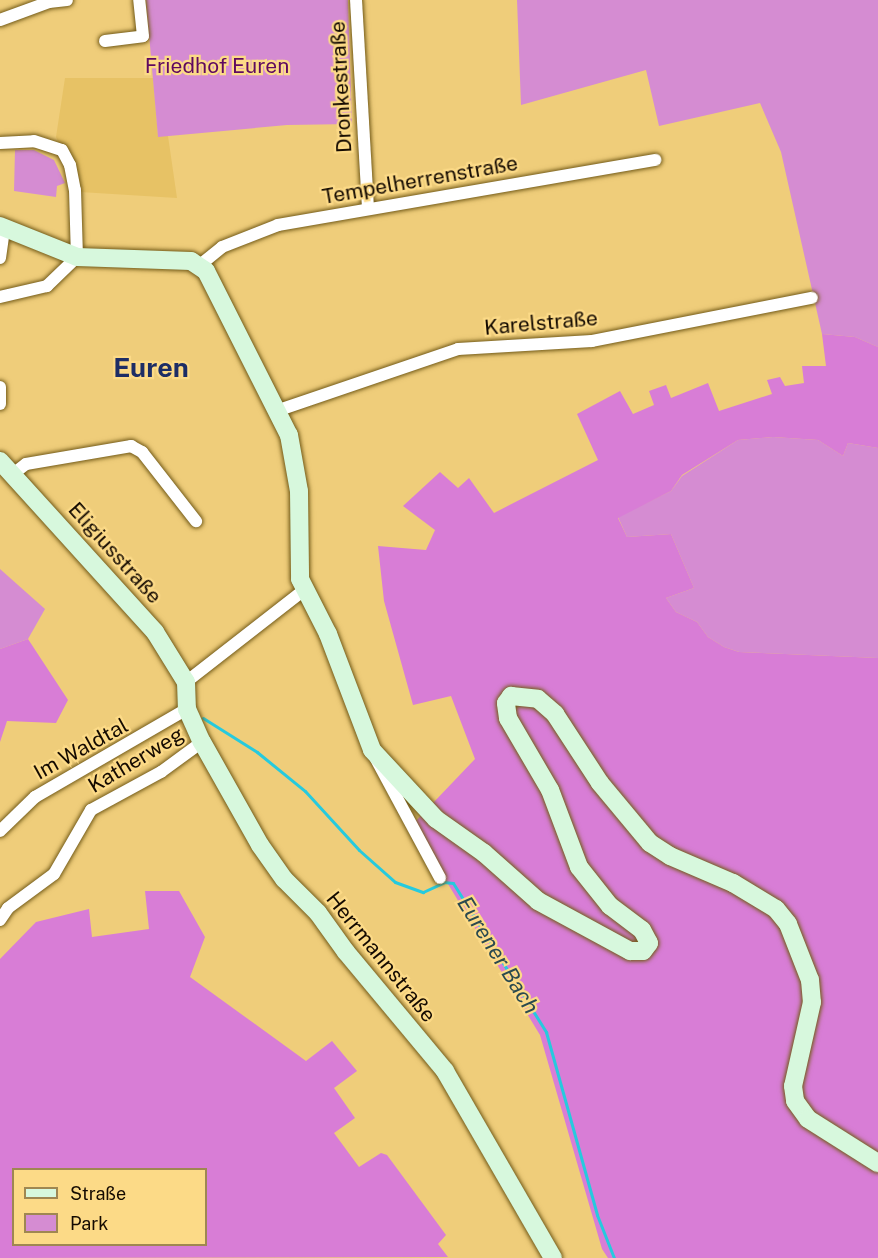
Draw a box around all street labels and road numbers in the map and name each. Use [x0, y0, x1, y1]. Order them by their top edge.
street label: Dronkestraße [325, 20, 357, 154]
street label: Tempelherrenstraße [320, 150, 520, 210]
street label: Karelstraße [483, 305, 599, 341]
street label: Eligiusstraße [63, 497, 167, 609]
street label: Im Waldtal [29, 713, 133, 785]
street label: Katherweg [84, 722, 188, 798]
street label: Herrmannstraße [321, 887, 441, 1027]

